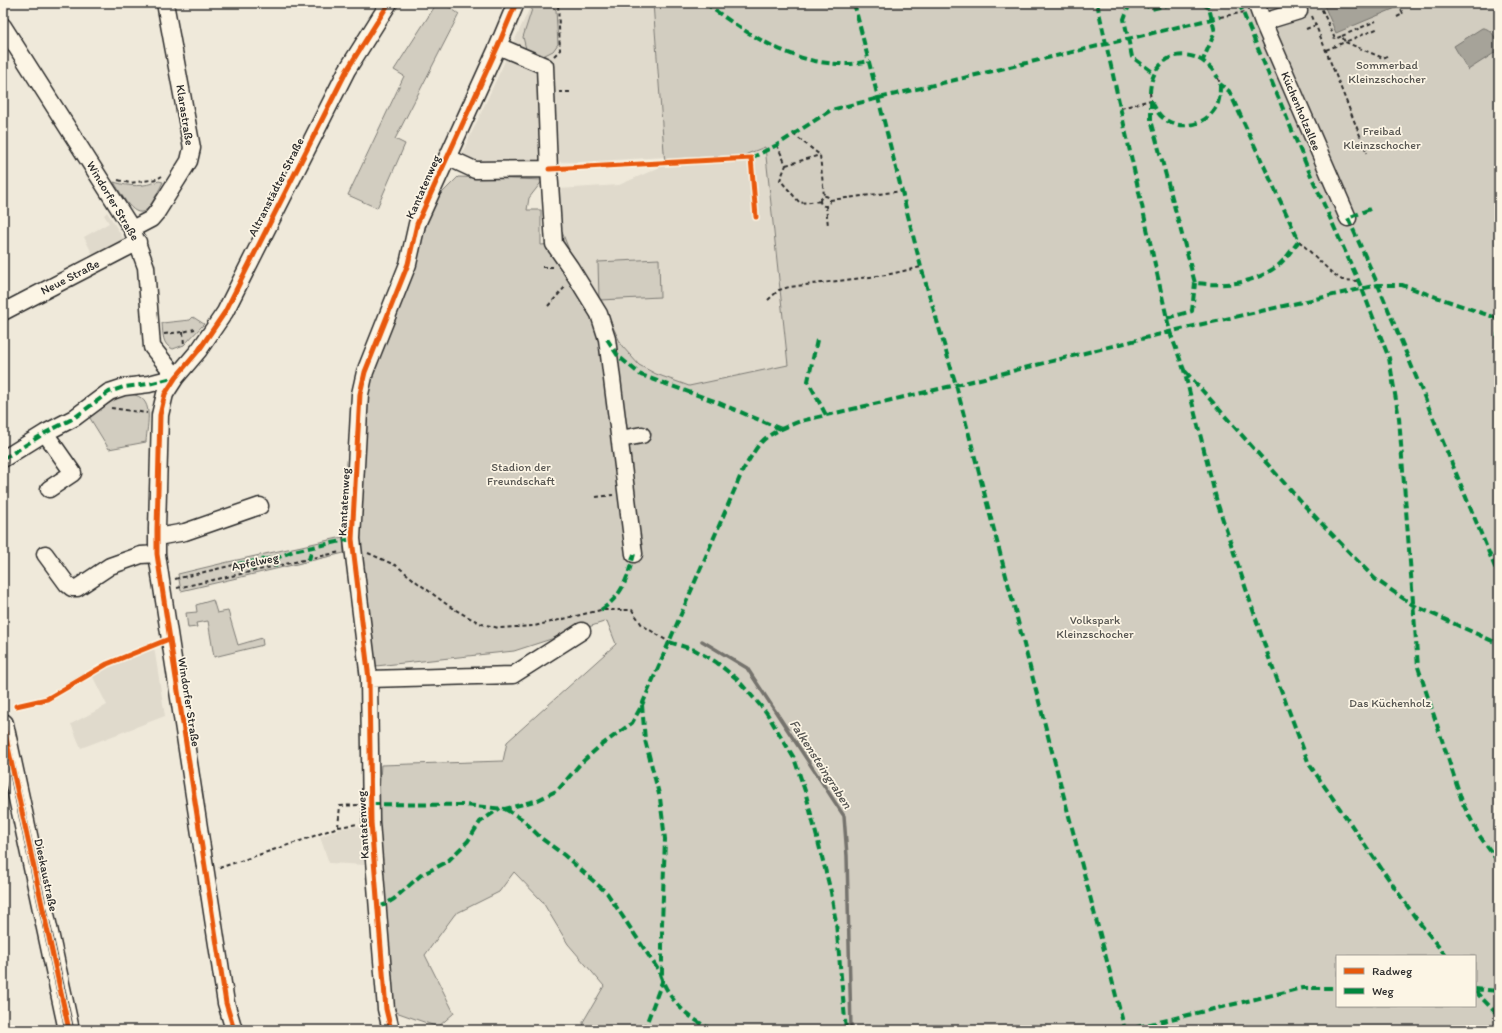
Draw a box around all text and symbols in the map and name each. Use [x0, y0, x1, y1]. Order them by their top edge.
park label: Sommerbad Kleinzschocher [1348, 58, 1426, 86]
street label: Küchenholzallee [1278, 69, 1324, 153]
street label: Klarastraße [173, 84, 197, 147]
park label: Freibad Kleinzschocher [1343, 124, 1421, 152]
street label: Altranstädter Straße [245, 135, 307, 239]
street label: Kantatenweg [403, 152, 444, 221]
street label: Windorfer Straße [84, 159, 142, 244]
street label: Neue Straße [38, 256, 102, 298]
park label: Stadion der Freundschaft [487, 460, 555, 488]
street label: Kantatenweg [335, 467, 353, 536]
street label: Apfelweg [230, 550, 281, 574]
park label: Volkspark Kleinzschocher [1056, 613, 1134, 641]
street label: Windorfer Straße [175, 656, 203, 748]
park label: Das Küchenholz [1349, 696, 1431, 710]
water label: Falkensteingraben [787, 717, 856, 812]
street label: Kantatenweg [354, 790, 372, 859]
street label: Dieskaustraße [31, 837, 61, 913]
legend [1336, 955, 1476, 1007]
text: Radweg [1372, 964, 1413, 978]
text: Weg [1372, 984, 1395, 998]

